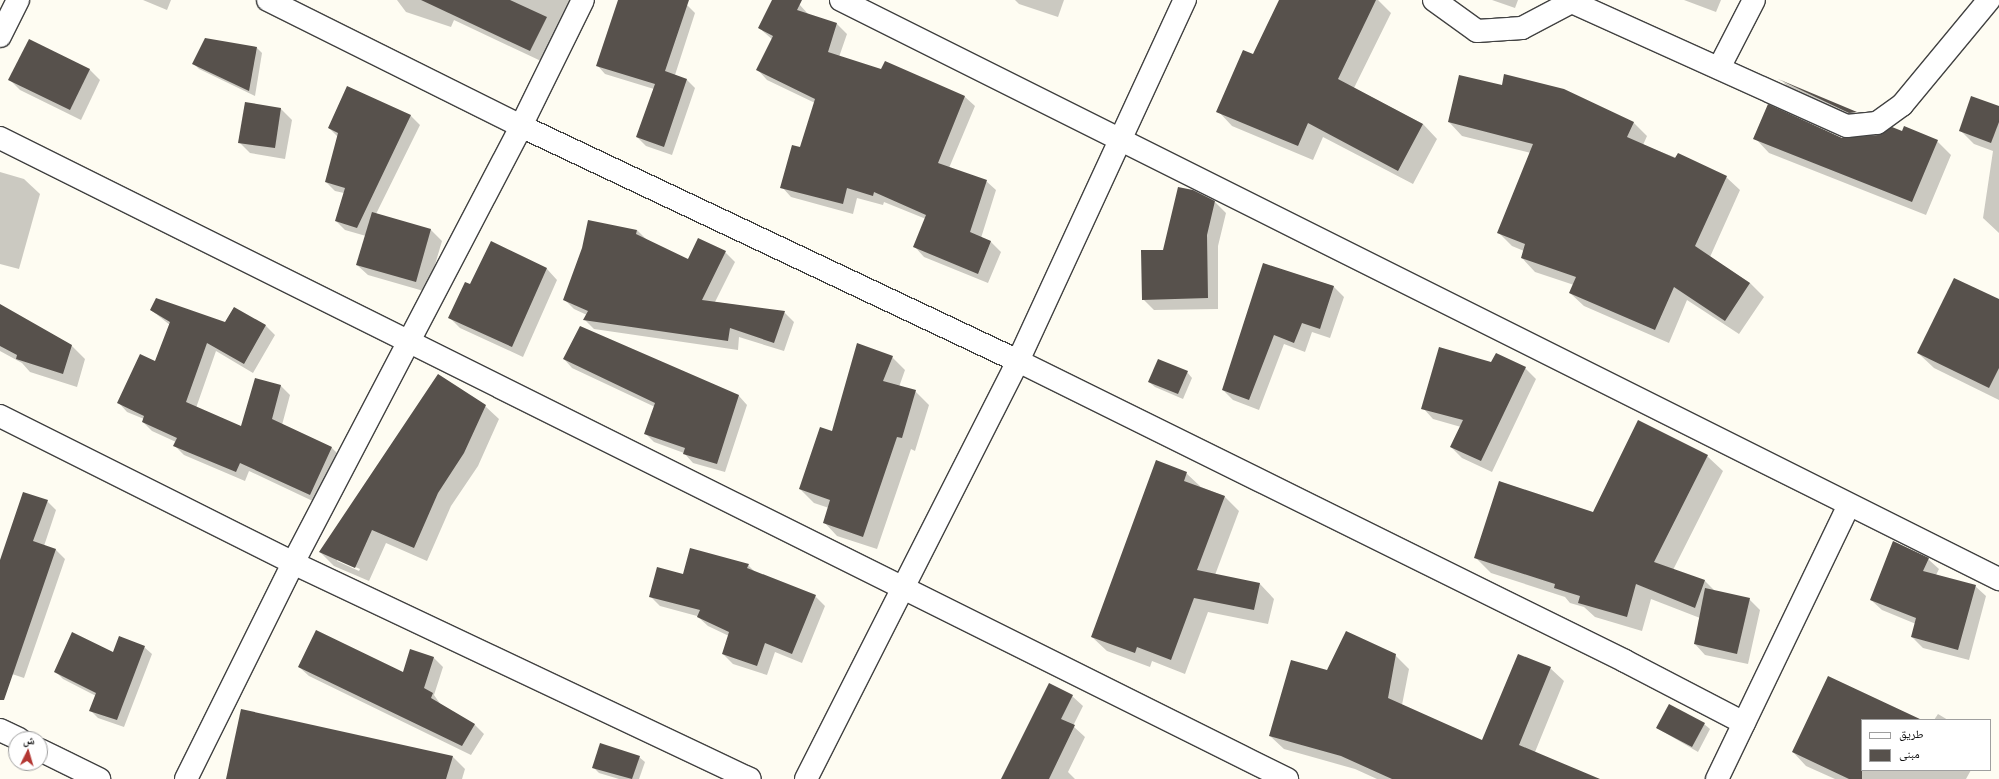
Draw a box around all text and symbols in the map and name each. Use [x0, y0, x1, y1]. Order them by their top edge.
legend [1861, 719, 1991, 771]
text: طريق [1899, 725, 1924, 741]
north arrow [8, 731, 48, 771]
text: ش [23, 732, 35, 748]
text: مبنى [1899, 745, 1920, 761]

